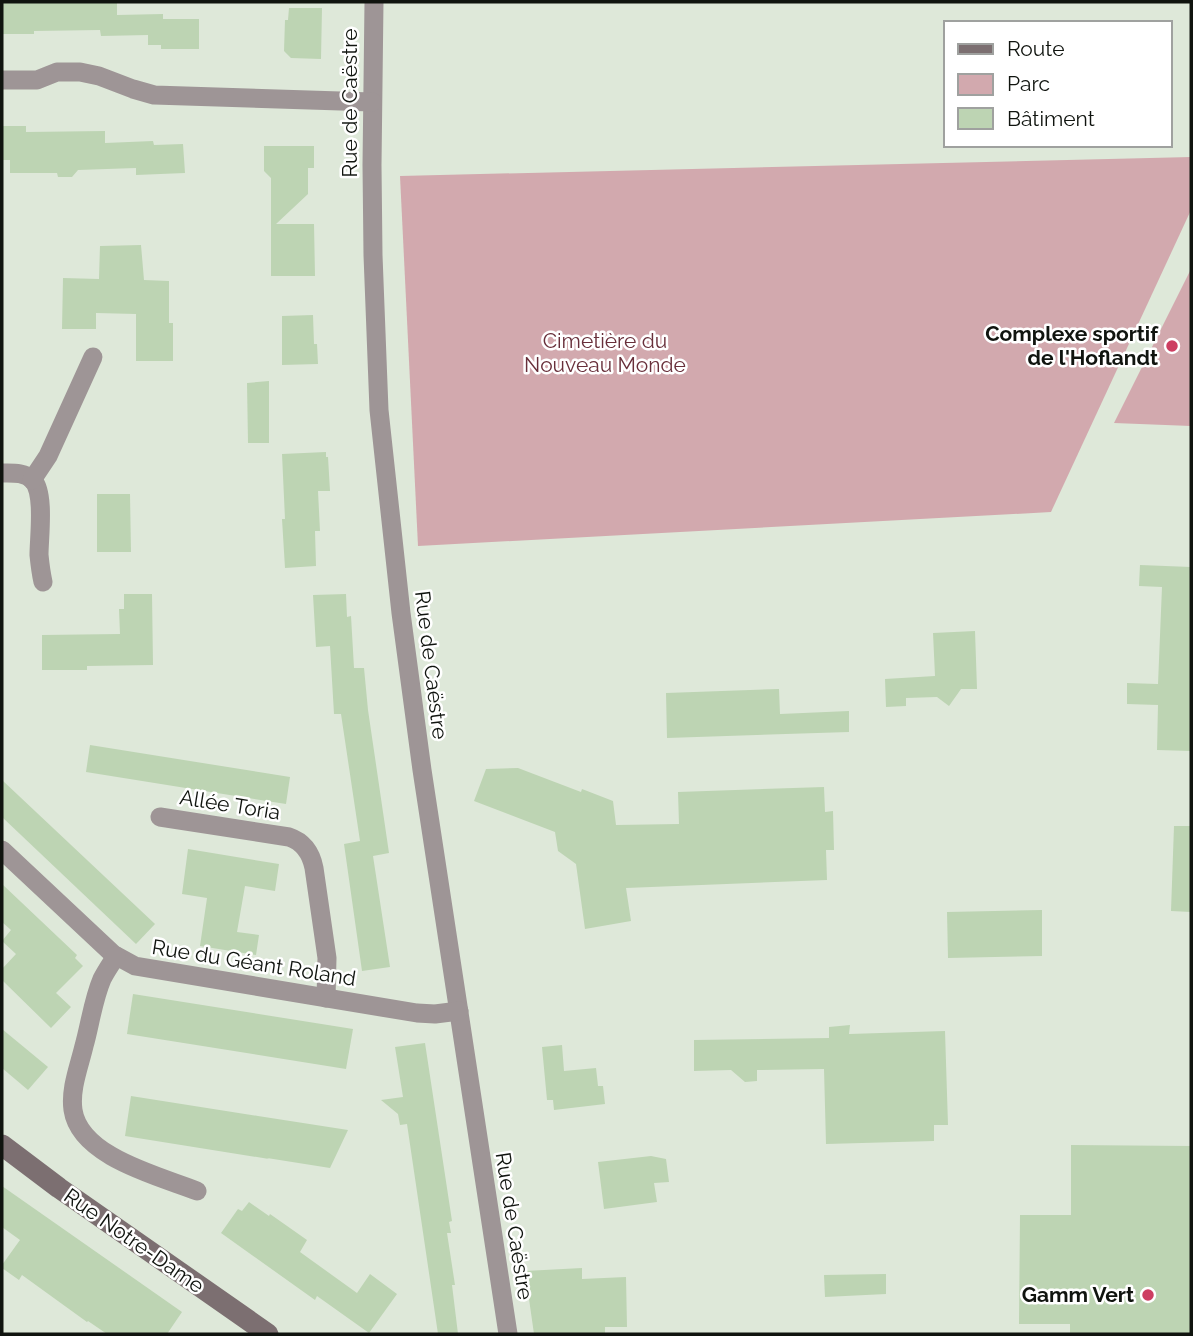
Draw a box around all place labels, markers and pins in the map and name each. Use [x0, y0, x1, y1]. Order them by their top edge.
place label: Complexe sportif de l'Hoflandt [985, 321, 1159, 370]
marker: Complexe sportif de l'Hoflandt [1164, 338, 1180, 354]
place label: Gamm Vert [1022, 1282, 1134, 1307]
marker: Gamm Vert [1140, 1287, 1156, 1303]

